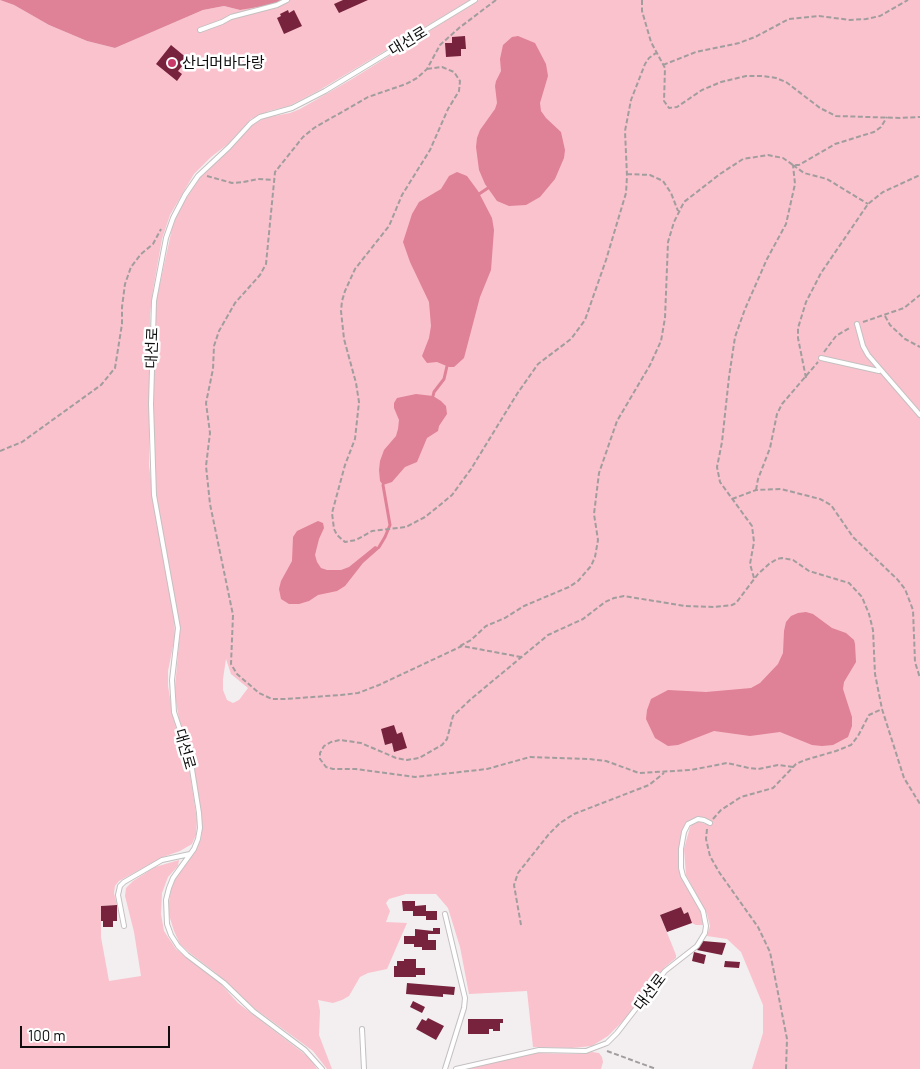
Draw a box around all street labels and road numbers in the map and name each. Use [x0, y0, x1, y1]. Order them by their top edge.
street label: 대선로 [386, 23, 430, 59]
street label: 대선로 [142, 327, 162, 369]
street label: 대선로 [171, 727, 199, 771]
street label: 대선로 [630, 970, 670, 1014]

